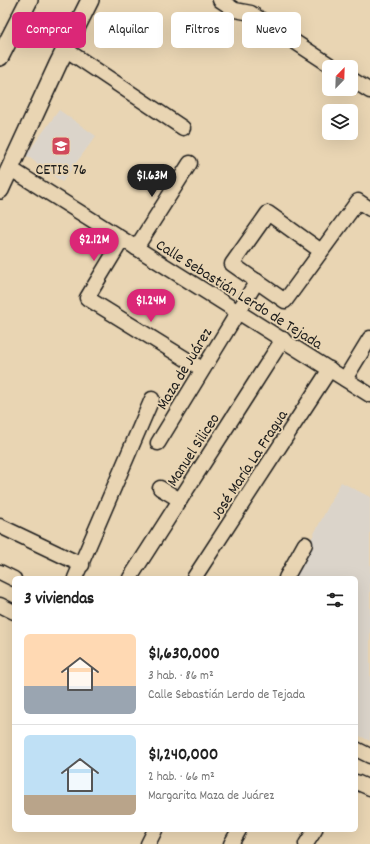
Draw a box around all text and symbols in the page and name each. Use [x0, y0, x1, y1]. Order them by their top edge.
chip: Comprar [12, 12, 86, 48]
chip: Alquilar [94, 12, 163, 48]
chip: Filtros [171, 12, 234, 48]
chip: Nuevo [242, 12, 301, 48]
north arrow [322, 60, 358, 96]
map controls [322, 60, 358, 140]
button: layers [322, 104, 358, 140]
school or university icon: CETIS 76 [50, 135, 72, 157]
place label: CETIS 76 [35, 159, 87, 182]
pin: $1.63M [119, 164, 185, 198]
text: $1.63M [136, 167, 168, 186]
pin: $2.12M [61, 228, 127, 262]
text: $2.12M [79, 231, 109, 250]
street label: Calle Sebastián Lerdo de Tejada [151, 234, 327, 356]
pin: $1.24M [118, 289, 184, 323]
text: $1.24M [136, 292, 166, 311]
street label: Maza de Juárez [152, 324, 219, 415]
street label: José María La Fragua [206, 405, 295, 525]
street label: Manuel Siliceo [162, 409, 226, 491]
text: 3 viviendas [24, 588, 94, 612]
icon: filters [324, 589, 346, 611]
text: $1,630,000 [148, 643, 220, 667]
icon: home [56, 650, 104, 698]
text: 3 hab. · 86 m² [148, 667, 214, 686]
text: Calle Sebastián Lerdo de Tejada [148, 686, 305, 705]
text: $1,240,000 [148, 744, 218, 768]
icon: home [56, 751, 104, 799]
text: 2 hab. · 66 m² [148, 768, 215, 787]
text: Margarita Maza de Juárez [148, 787, 274, 806]

